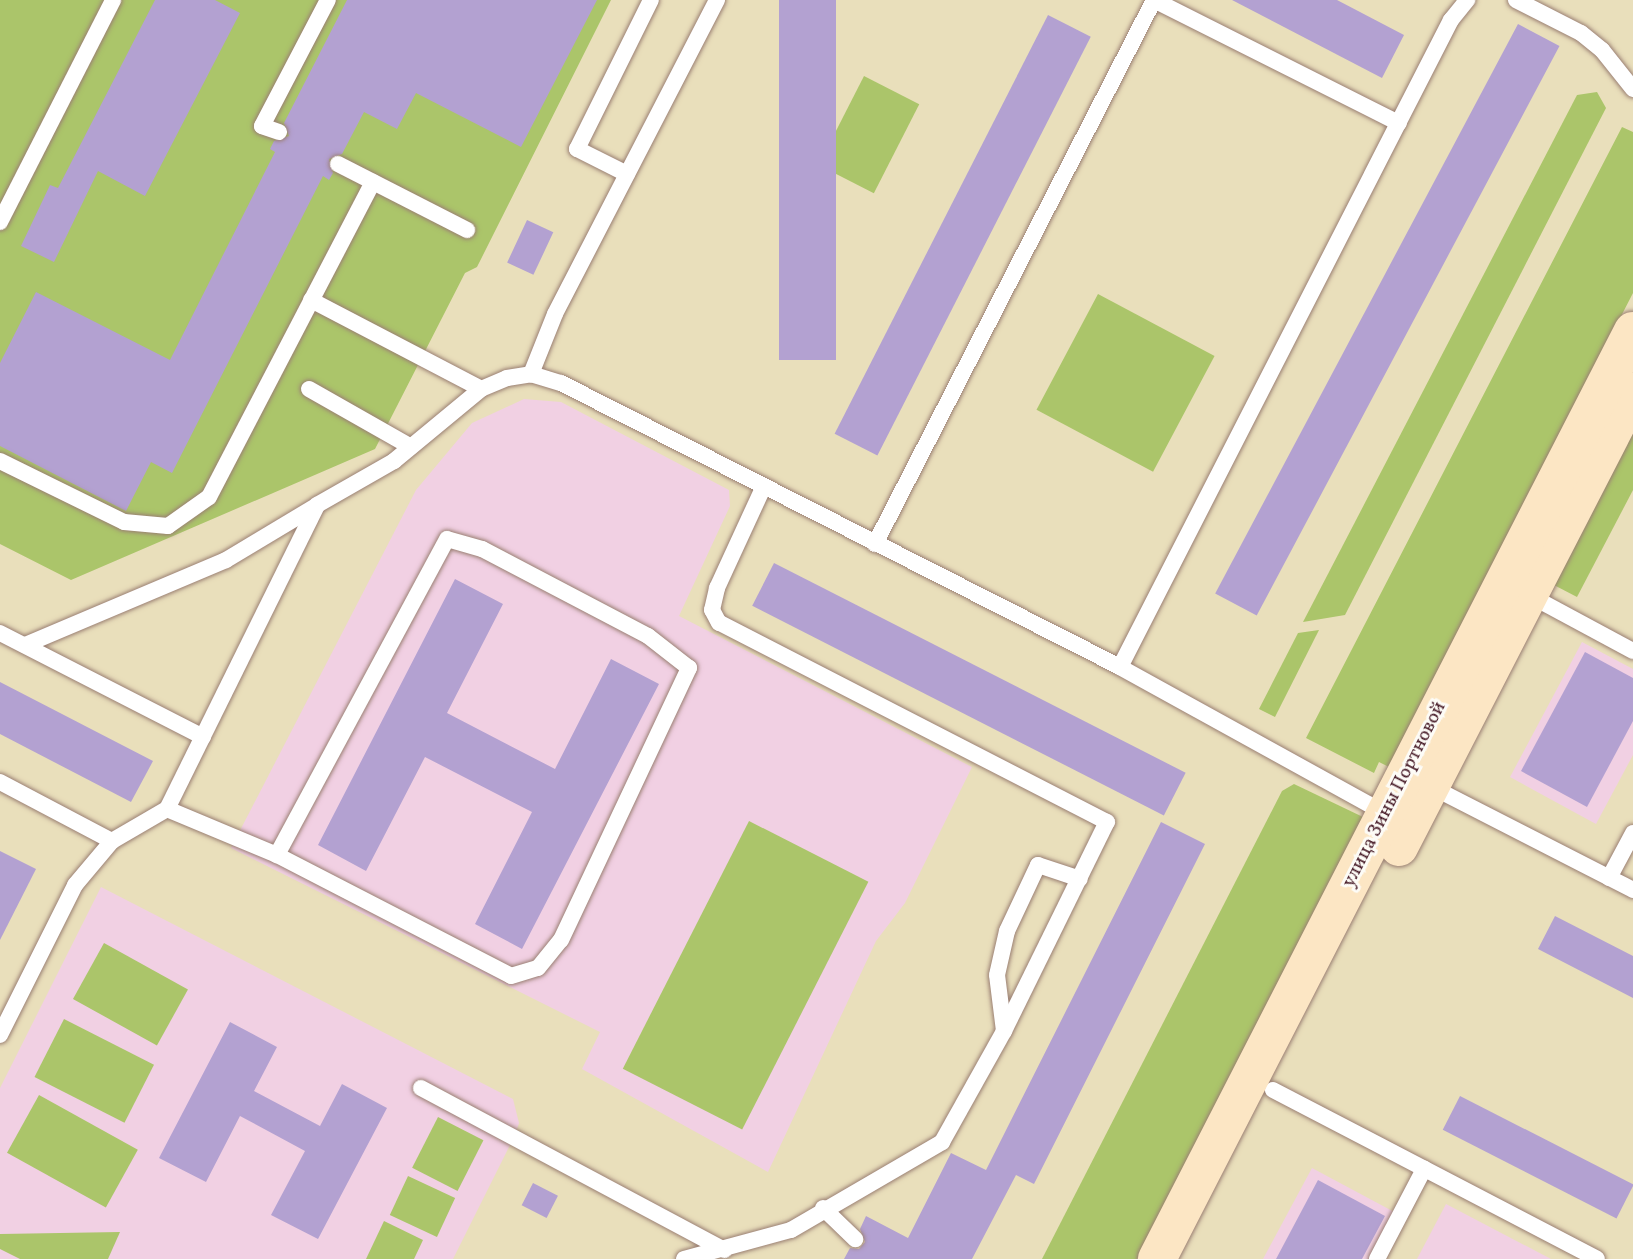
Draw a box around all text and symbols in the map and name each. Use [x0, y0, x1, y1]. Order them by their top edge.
street label: улица Зины Портновой [1338, 698, 1452, 892]

